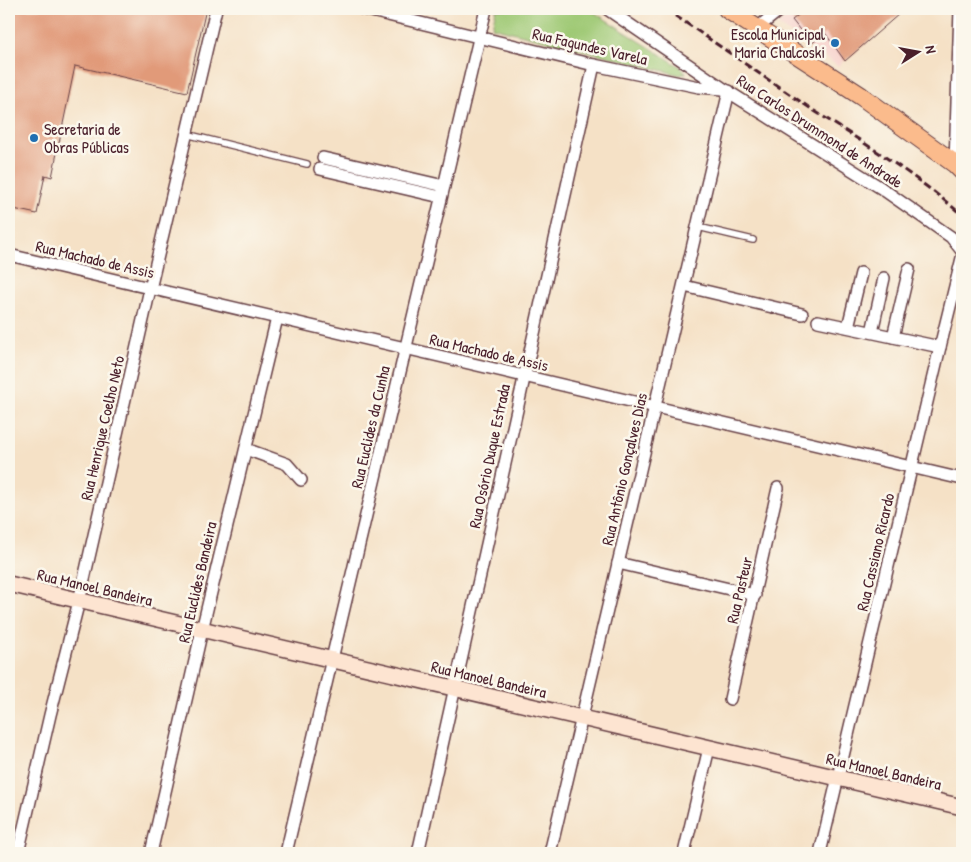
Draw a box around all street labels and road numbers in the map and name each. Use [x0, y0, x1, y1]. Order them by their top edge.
street label: Rua Fagundes Varela [530, 22, 650, 70]
street label: Rua Carlos Drummond de Andrade [733, 69, 908, 193]
street label: Rua Machado de Assis [34, 235, 156, 283]
street label: Rua Machado de Assis [428, 328, 550, 376]
street label: Rua Henrique Coelho Neto [75, 353, 129, 502]
street label: Rua Euclides da Cunha [345, 364, 395, 490]
street label: Rua Osório Duque Estrada [463, 382, 515, 530]
street label: Rua Antônio Gonçalves Dias [596, 391, 652, 547]
street label: Rua Cassiano Ricardo [851, 490, 899, 613]
street label: Rua Euclides Bandeira [172, 519, 222, 645]
street label: Rua Pasteur [721, 554, 757, 626]
street label: Rua Manoel Bandeira [35, 563, 155, 611]
street label: Rua Manoel Bandeira [429, 655, 549, 703]
street label: Rua Manoel Bandeira [824, 747, 944, 795]

